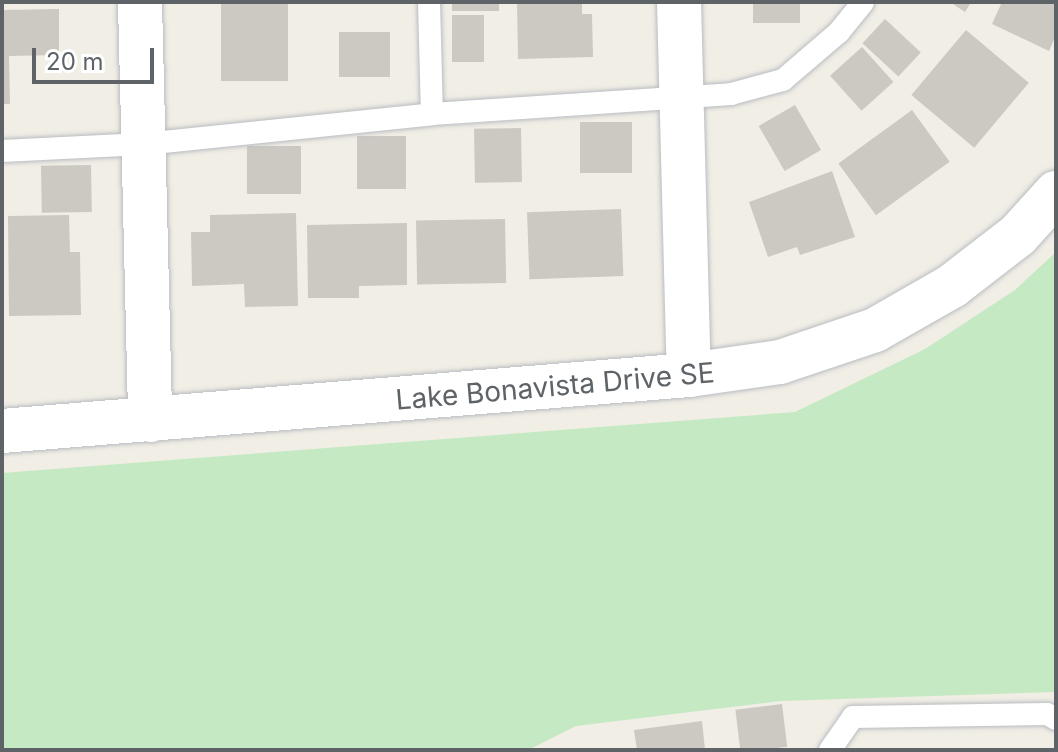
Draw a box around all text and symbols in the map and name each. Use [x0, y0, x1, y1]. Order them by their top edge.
scale bar [36, 32, 158, 82]
text: 20 m [46, 47, 104, 76]
street label: Lake Bonavista Drive SE [394, 355, 716, 417]

